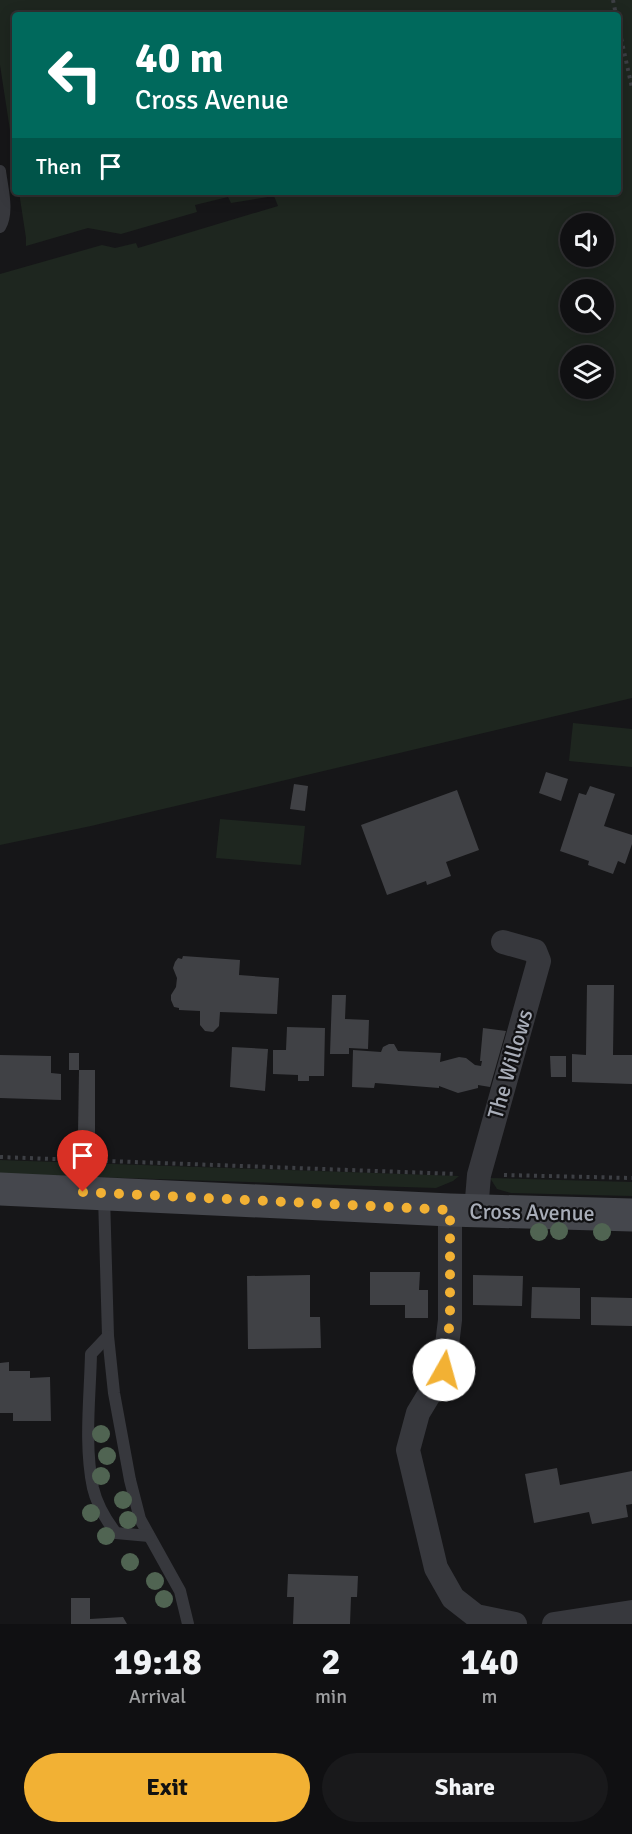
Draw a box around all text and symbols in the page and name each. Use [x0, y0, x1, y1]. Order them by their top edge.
text: 40 m [135, 33, 224, 84]
icon: left [36, 36, 114, 114]
text: Cross Avenue [135, 84, 289, 117]
icon: arrive [94, 150, 127, 183]
text: Then [36, 153, 82, 180]
map controls [560, 213, 614, 399]
button: sound [560, 213, 614, 267]
button: search [560, 279, 614, 333]
button: layers [560, 345, 614, 399]
street label: The Willows [482, 1006, 538, 1122]
pin [57, 1130, 108, 1192]
icon: arrive [66, 1139, 99, 1172]
street label: Cross Avenue [469, 1197, 595, 1227]
position arrow [412, 1338, 476, 1402]
text: 19:18 [113, 1640, 202, 1685]
text: 2 [321, 1640, 341, 1685]
text: 140 [460, 1640, 519, 1685]
text: Arrival [129, 1684, 186, 1709]
text: min [315, 1684, 347, 1709]
text: m [482, 1684, 498, 1709]
button: Exit [24, 1753, 310, 1822]
button: Share [322, 1753, 608, 1822]

